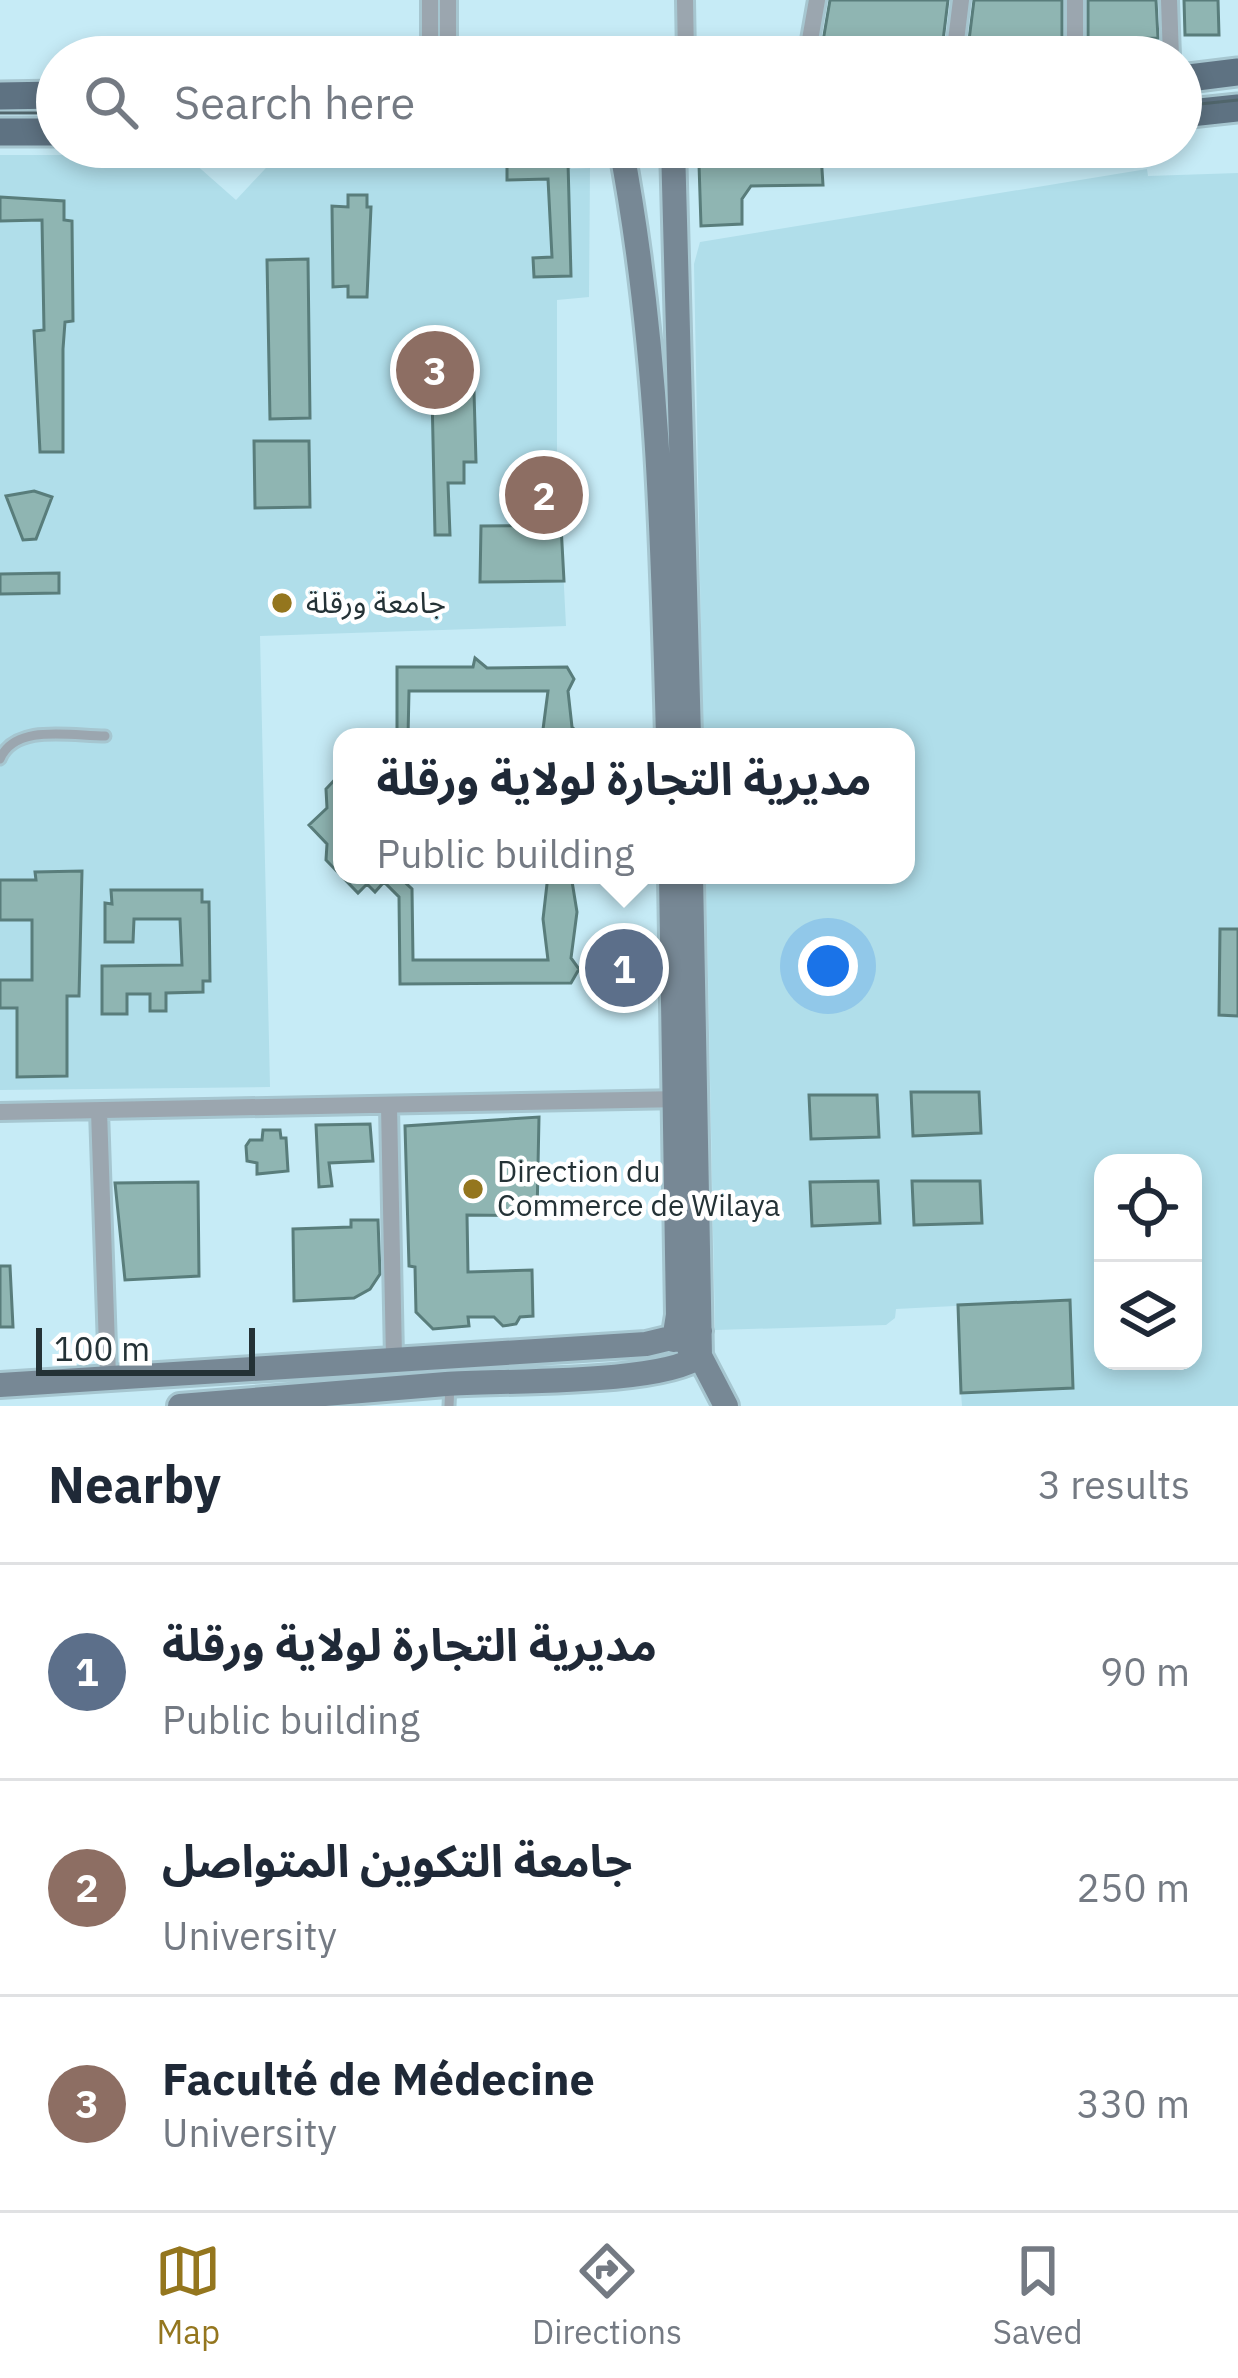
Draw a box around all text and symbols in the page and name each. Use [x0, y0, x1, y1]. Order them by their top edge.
search box [36, 36, 1202, 168]
icon: search [78, 69, 144, 135]
text: Search here [174, 73, 415, 131]
pin: 3 [396, 325, 474, 415]
pin: 2 [505, 450, 583, 540]
place label: جامعة ورقلة [306, 582, 446, 621]
marker: جامعة ورقلة [269, 590, 295, 616]
popup [333, 728, 915, 884]
text: مديرية التجارة لولاية ورقلة [377, 749, 871, 807]
text: Public building [377, 828, 634, 879]
pin: 1 [585, 923, 663, 1013]
your location [798, 936, 858, 996]
place label: Direction du Commerce de Wilaya [497, 1151, 780, 1224]
map controls [1094, 1154, 1202, 1370]
button: locate [1094, 1154, 1202, 1262]
marker: Direction du Commerce de Wilaya [460, 1176, 486, 1202]
button: layers [1094, 1262, 1202, 1370]
scale bar [36, 1322, 255, 1375]
text: 100 m [54, 1327, 150, 1370]
text: Nearby [48, 1451, 221, 1517]
text: 3 results [1038, 1459, 1190, 1510]
text: مديرية التجارة لولاية ورقلة [162, 1615, 657, 1673]
text: 1 [75, 1646, 99, 1697]
text: 90 m [1100, 1646, 1190, 1697]
text: Public building [162, 1694, 420, 1745]
text: جامعة التكوين المتواصل [162, 1831, 632, 1889]
text: 2 [75, 1862, 99, 1913]
text: 250 m [1077, 1862, 1190, 1913]
text: University [162, 1910, 337, 1961]
text: Faculté de Médecine [162, 2049, 595, 2107]
text: 3 [75, 2078, 99, 2129]
text: 330 m [1077, 2078, 1190, 2129]
text: University [162, 2107, 337, 2158]
tab: Map [155, 2238, 221, 2353]
tab: Directions [532, 2238, 682, 2353]
tab: Saved [993, 2238, 1083, 2353]

